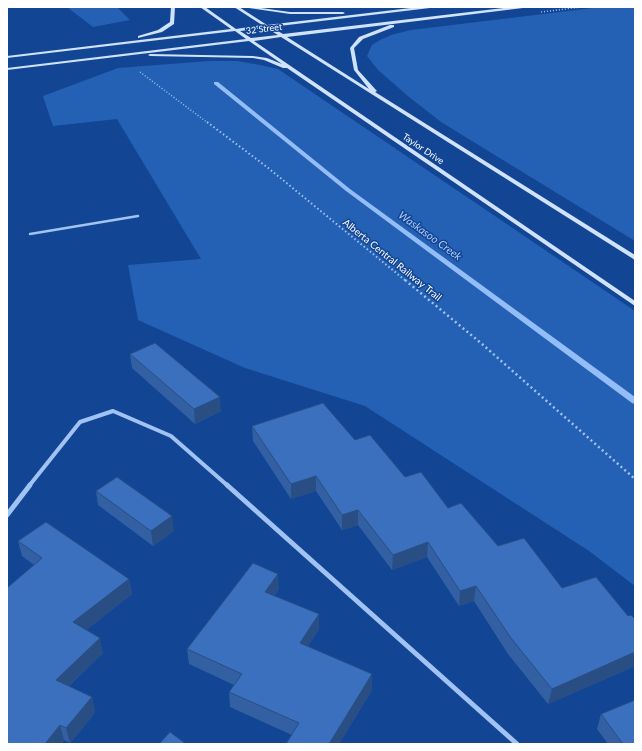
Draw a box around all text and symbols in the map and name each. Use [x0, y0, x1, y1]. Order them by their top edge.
street label: 32 Street [245, 21, 283, 37]
street label: Taylor Drive [400, 131, 446, 167]
water label: Waskasoo Creek [396, 209, 464, 263]
street label: Alberta Central Railway Trail [340, 216, 444, 304]

